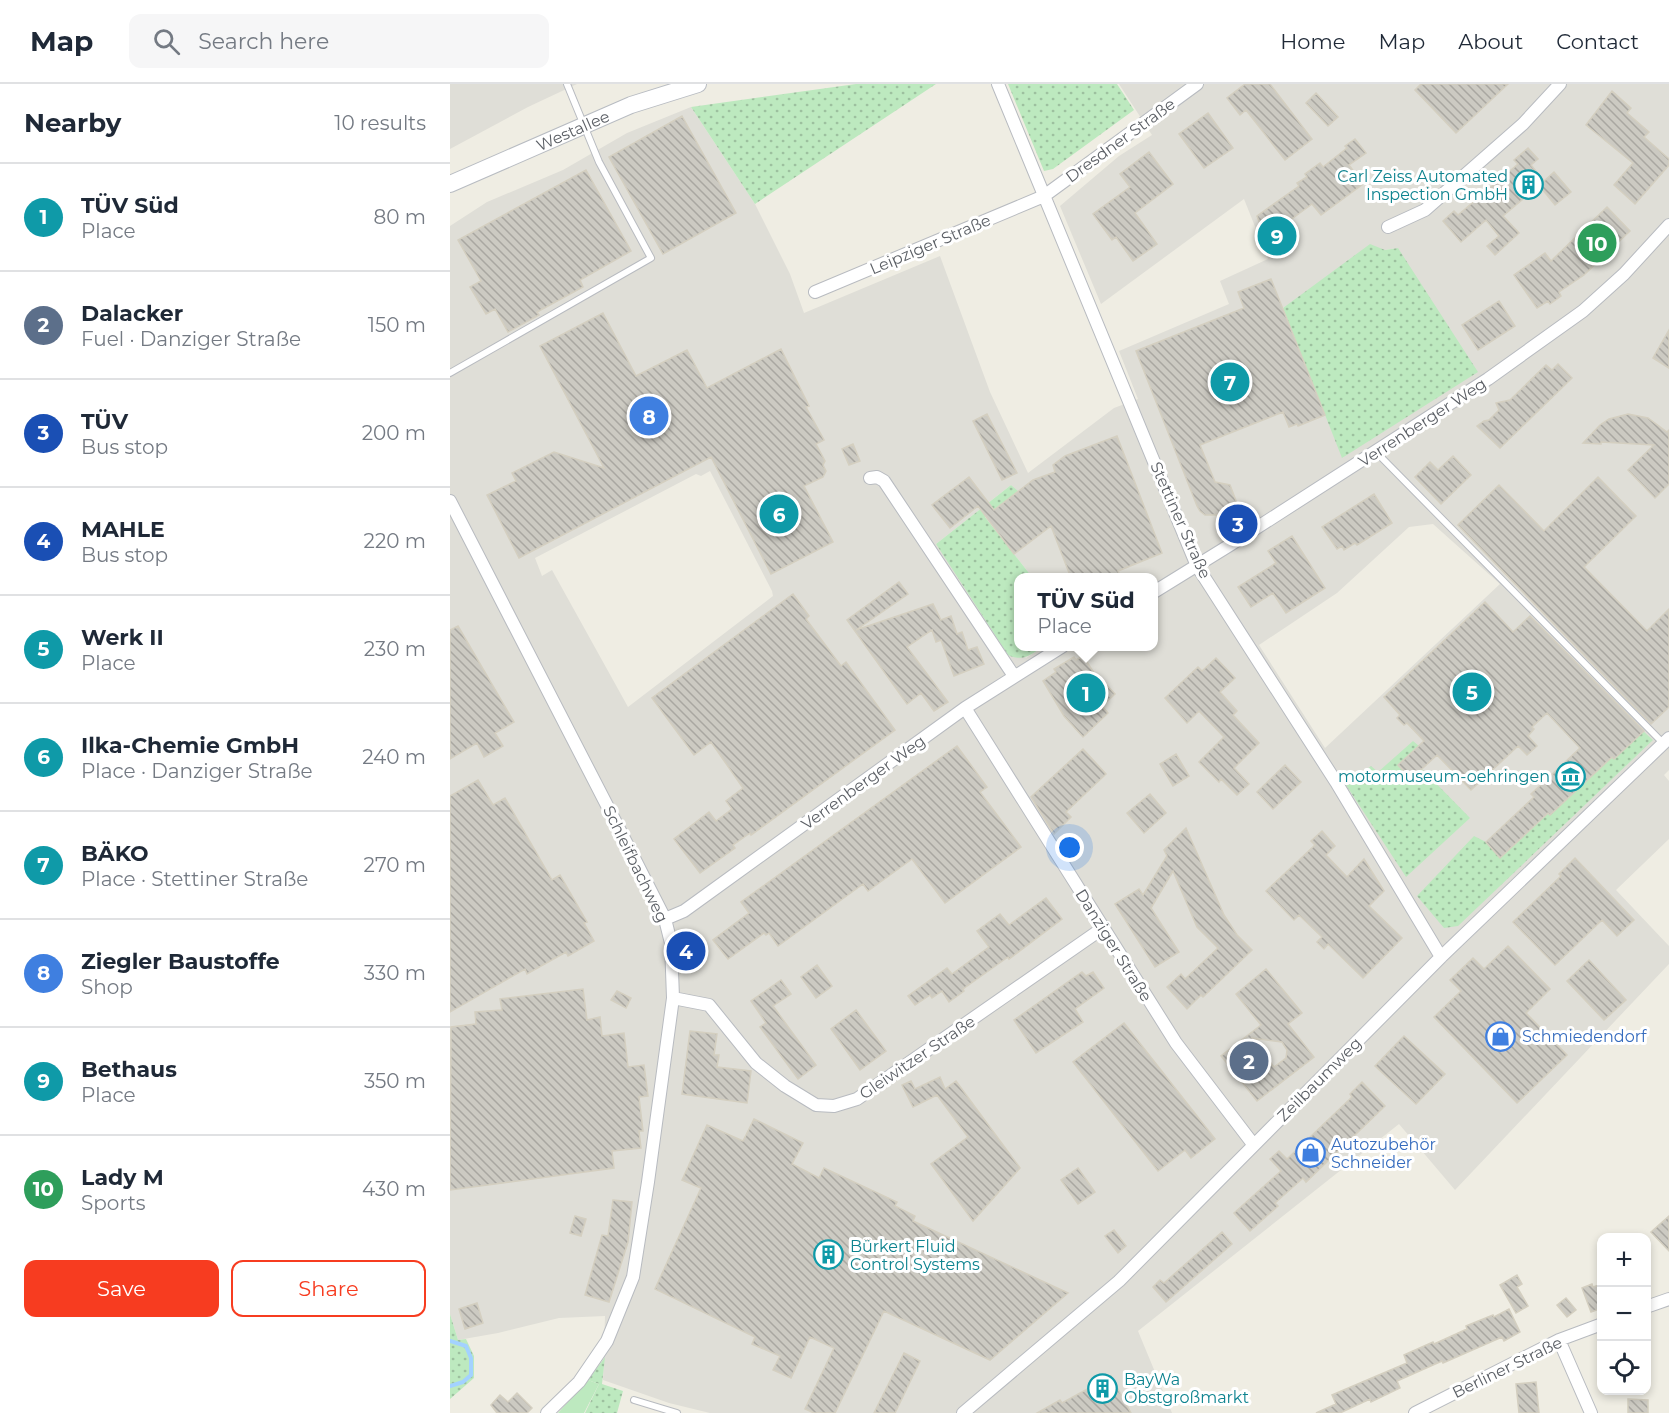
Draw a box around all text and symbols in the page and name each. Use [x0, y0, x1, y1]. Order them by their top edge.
search box [129, 14, 549, 68]
text: Map [30, 24, 93, 58]
icon: search [150, 25, 183, 58]
text: Search here [198, 28, 329, 55]
text: Home [1280, 29, 1345, 54]
text: Map [1378, 29, 1425, 54]
text: About [1458, 29, 1523, 54]
text: Contact [1556, 29, 1639, 54]
street label: Dresdner Straße [1062, 94, 1179, 187]
text: Nearby [24, 107, 121, 139]
street label: Westallee [533, 107, 613, 155]
text: 10 results [334, 111, 426, 135]
place label: Carl Zeiss Automated Inspection GmbH [1337, 167, 1508, 204]
building icon: Carl Zeiss Automated Inspection GmbH [1513, 169, 1545, 201]
text: TÜV Süd [81, 192, 179, 219]
text: 1 [40, 205, 47, 229]
text: 80 m [374, 205, 426, 229]
street label: Leipziger Straße [867, 210, 994, 279]
pin: 9 [1258, 214, 1296, 258]
text: Place [81, 219, 136, 243]
pin: 10 [1578, 220, 1616, 266]
text: Dalacker [81, 300, 183, 327]
text: 2 [38, 313, 49, 337]
text: 150 m [368, 313, 426, 337]
text: Fuel · Danziger Straße [81, 327, 301, 351]
pin: 7 [1210, 360, 1250, 404]
street label: Verrenberger Weg [1355, 374, 1490, 471]
pin: 8 [630, 394, 668, 438]
text: TÜV [81, 408, 128, 435]
text: 3 [38, 421, 49, 445]
text: 200 m [362, 421, 426, 445]
text: Bus stop [81, 435, 168, 459]
street label: Stettiner Straße [1146, 459, 1215, 582]
pin: 6 [760, 492, 798, 536]
pin: 3 [1218, 502, 1258, 546]
text: MAHLE [81, 516, 165, 543]
text: 4 [37, 529, 50, 553]
text: 220 m [364, 529, 426, 553]
text: Bus stop [81, 543, 168, 567]
popup [1014, 573, 1158, 651]
text: TÜV Süd [1037, 587, 1135, 614]
text: Place [1037, 614, 1092, 638]
text: Werk II [81, 624, 164, 651]
text: 5 [38, 637, 49, 661]
text: 230 m [364, 637, 426, 661]
text: Place [81, 651, 136, 675]
pin: 1 [1066, 670, 1106, 716]
pin: 5 [1452, 670, 1492, 714]
street label: Verrenberger Weg [798, 731, 929, 834]
text: Ilka-Chemie GmbH [81, 732, 299, 759]
text: 6 [37, 745, 50, 769]
text: 240 m [362, 745, 426, 769]
text: Place · Danziger Straße [81, 759, 313, 783]
museum icon: motormuseum-oehringen [1555, 760, 1587, 792]
place label: motormuseum-oehringen [1338, 767, 1550, 786]
street label: Schleifbachweg [599, 803, 672, 926]
your location [1055, 833, 1084, 862]
text: BÄKO [81, 840, 149, 867]
text: 7 [37, 853, 50, 877]
text: 270 m [364, 853, 426, 877]
text: Place · Stettiner Straße [81, 867, 308, 891]
street label: Danziger Straße [1071, 885, 1156, 1005]
pin: 4 [666, 928, 706, 974]
text: Ziegler Baustoffe [81, 948, 280, 975]
text: 8 [37, 961, 50, 985]
text: 330 m [364, 961, 426, 985]
text: Shop [81, 975, 133, 999]
street label: Gleiwitzer Straße [856, 1012, 979, 1103]
shop icon: Schmiedendorf [1485, 1020, 1517, 1052]
place label: Schmiedendorf [1522, 1027, 1647, 1046]
street label: Zeilbaumweg [1273, 1033, 1365, 1125]
pin: 2 [1230, 1038, 1268, 1084]
text: Bethaus [81, 1056, 177, 1083]
text: 9 [37, 1069, 50, 1093]
text: 350 m [364, 1069, 426, 1093]
text: Place [81, 1083, 136, 1107]
place label: Autozubehör Schneider [1331, 1135, 1436, 1172]
shop icon: Autozubehör Schneider [1294, 1137, 1326, 1169]
text: Lady M [81, 1164, 164, 1191]
text: 10 [33, 1177, 54, 1201]
text: 430 m [362, 1177, 426, 1201]
text: Sports [81, 1191, 146, 1215]
map controls [1597, 1233, 1651, 1395]
button: + [1597, 1233, 1651, 1287]
place label: Bürkert Fluid Control Systems [850, 1237, 980, 1274]
building icon: Bürkert Fluid Control Systems [813, 1239, 845, 1271]
button: Save [24, 1260, 219, 1317]
button: Share [231, 1260, 426, 1317]
button: − [1597, 1287, 1651, 1341]
street label: Berliner Straße [1449, 1333, 1565, 1402]
button: locate [1597, 1341, 1651, 1395]
place label: BayWa Obstgroßmarkt [1124, 1370, 1249, 1407]
building icon: BayWa Obstgroßmarkt [1087, 1372, 1119, 1404]

